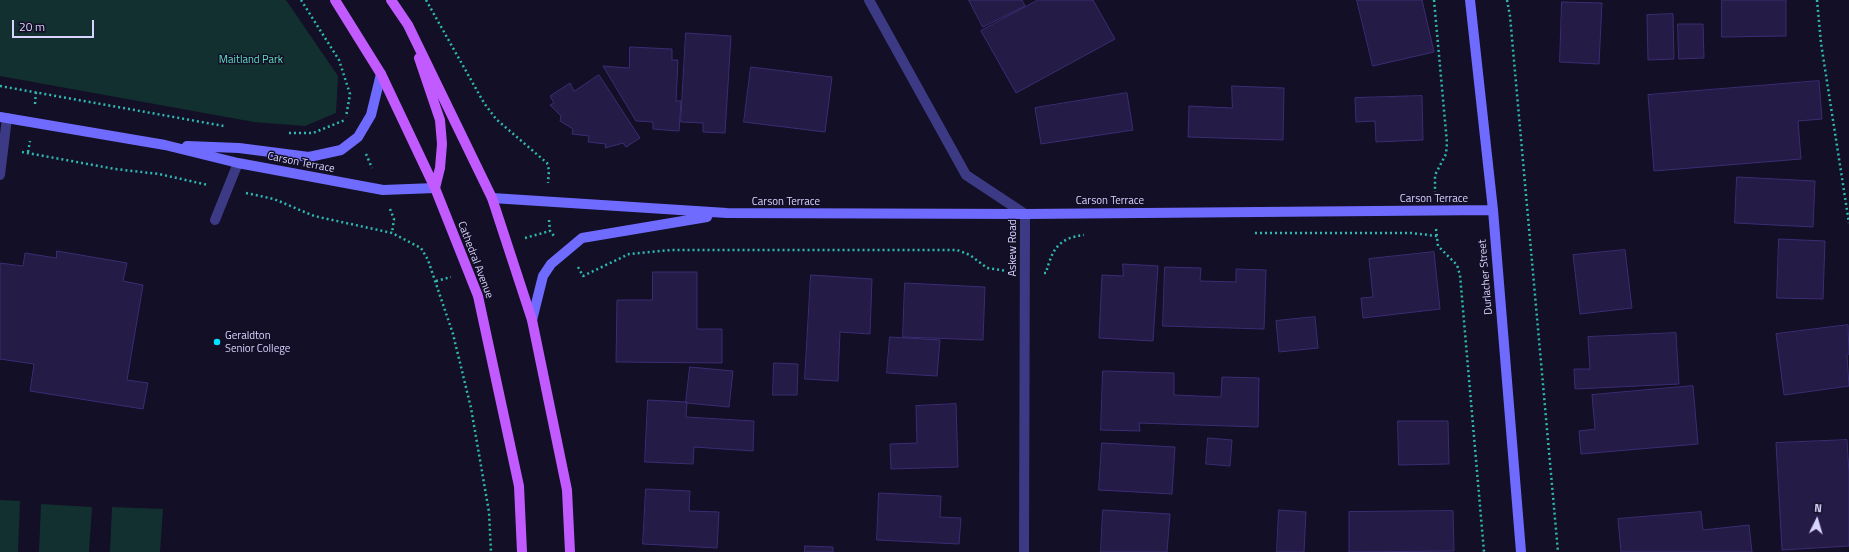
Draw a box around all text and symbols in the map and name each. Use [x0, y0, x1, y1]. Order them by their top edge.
scale bar [14, 12, 96, 38]
text: 20 m [19, 17, 45, 36]
park label: Maitland Park [219, 53, 283, 67]
street label: Carson Terrace [266, 150, 336, 176]
street label: Carson Terrace [1400, 192, 1468, 206]
street label: Carson Terrace [1076, 194, 1144, 208]
street label: Carson Terrace [752, 195, 820, 209]
street label: Cathedral Avenue [454, 220, 496, 300]
street label: Askew Road [1006, 220, 1020, 276]
street label: Durlacher Street [1476, 239, 1496, 315]
place label: Geraldton Senior College [225, 329, 290, 355]
marker: Geraldton Senior College [212, 337, 222, 347]
north arrow [1797, 500, 1837, 540]
text: N [1814, 500, 1823, 516]

